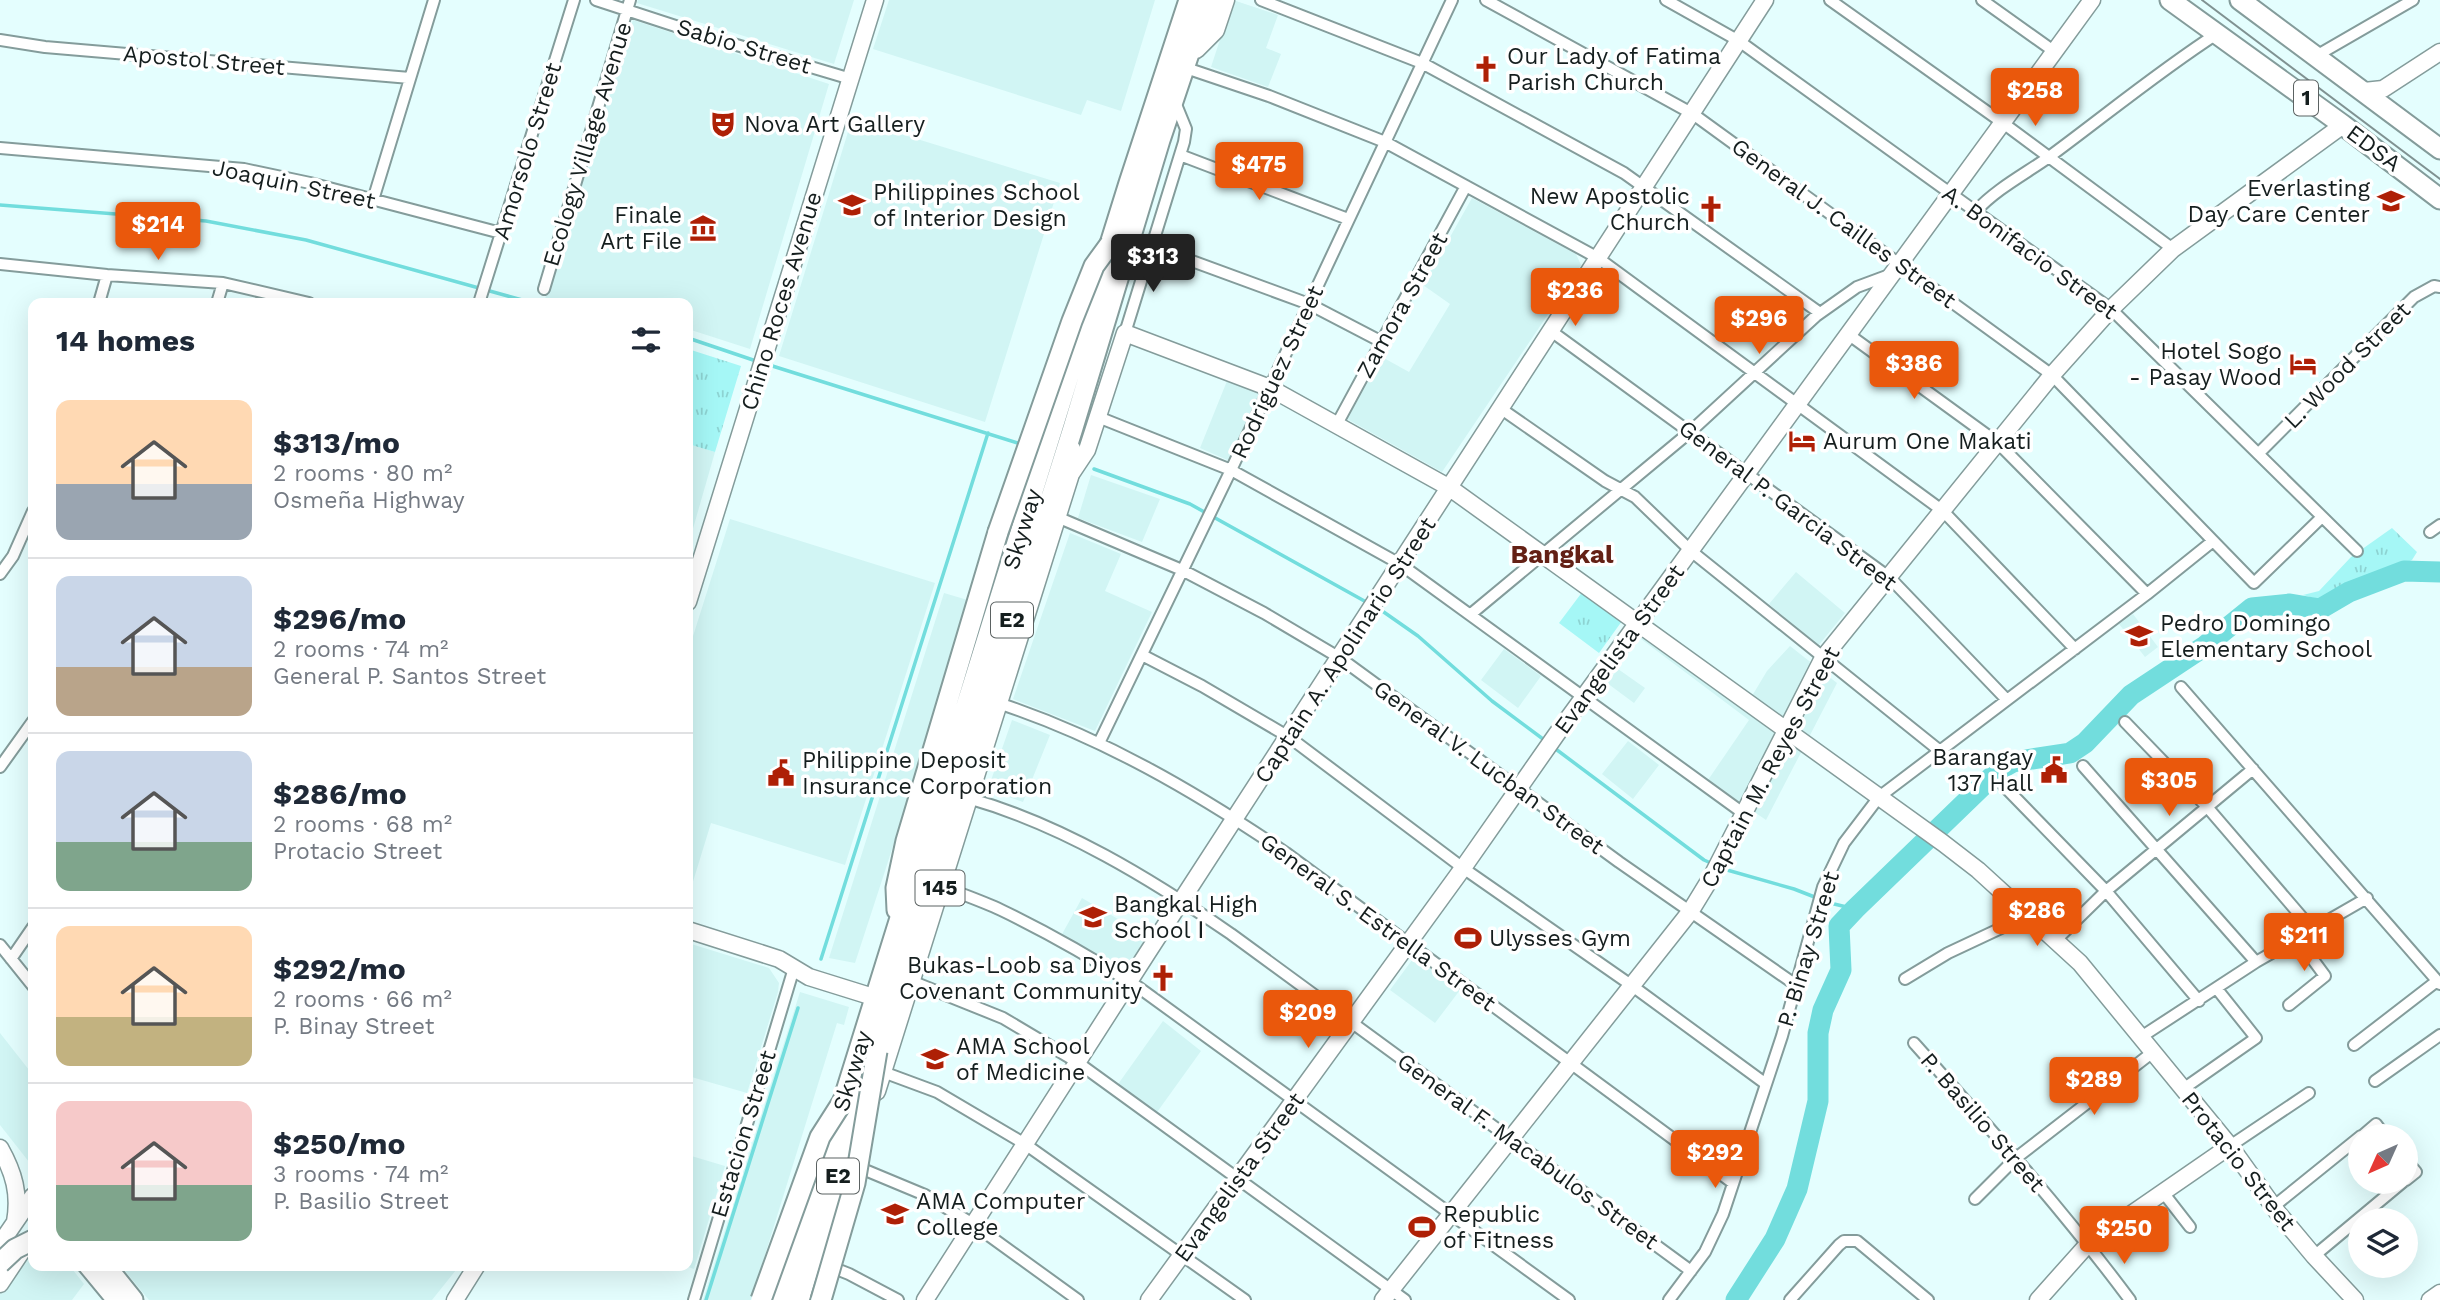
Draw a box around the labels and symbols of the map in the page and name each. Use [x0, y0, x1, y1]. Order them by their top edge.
street label: Sabio Street [673, 13, 815, 80]
street label: Ecology Village Avenue [537, 19, 638, 270]
street label: Apostol Street [122, 40, 286, 81]
place label: Our Lady of Fatima Parish Church [1507, 43, 1721, 96]
church icon: Our Lady of Fatima Parish Church [1471, 54, 1501, 84]
street label: Amorsolo Street [488, 59, 567, 243]
pin: $258 [1994, 68, 2076, 128]
road number: 1 [2294, 80, 2318, 116]
theatre icon: Nova Art Gallery [708, 109, 738, 139]
place label: Nova Art Gallery [744, 111, 925, 138]
street label: EDSA [2341, 119, 2406, 178]
street label: General J. Cailles Street [1726, 133, 1962, 314]
pin: $475 [1218, 142, 1300, 202]
street label: Joaquin Street [210, 154, 378, 215]
place label: Everlasting Day Care Center [2188, 175, 2371, 228]
place label: Philippines School of Interior Design [873, 179, 1079, 232]
street label: A. Bonifacio Street [1937, 180, 2123, 325]
place label: New Apostolic Church [1530, 183, 1690, 236]
school or university icon: Everlasting Day Care Center [2376, 186, 2406, 216]
street label: Chino Roces Avenue [735, 189, 828, 414]
school or university icon: Philippines School of Interior Design [837, 190, 867, 220]
church icon: New Apostolic Church [1696, 194, 1726, 224]
pin: $214 [117, 202, 199, 262]
place label: Finale Art File [600, 202, 682, 255]
museum icon: Finale Art File [688, 213, 718, 243]
street label: Zamora Street [1351, 228, 1454, 383]
pin: $313 [1112, 234, 1194, 294]
pin: $236 [1534, 268, 1616, 328]
street label: Rodriguez Street [1226, 281, 1329, 463]
pin: $296 [1718, 296, 1800, 356]
street label: L. Wood Street [2279, 296, 2416, 434]
place label: Hotel Sogo - Pasay Wood [2129, 338, 2282, 391]
pin: $386 [1873, 342, 1955, 401]
hotel icon: Hotel Sogo - Pasay Wood [2288, 349, 2318, 379]
street label: General P. Garcia Street [1673, 415, 1902, 596]
hotel icon: Aurum One Makati [1787, 426, 1817, 456]
place label: Aurum One Makati [1823, 428, 2032, 455]
street label: Skyway [997, 485, 1048, 573]
street label: Captain A. Apolinario Street [1249, 512, 1442, 788]
district label: Bangkal [1510, 539, 1614, 569]
street label: Evangelista Street [1549, 559, 1690, 739]
road number: E2 [991, 602, 1033, 638]
place label: Pedro Domingo Elementary School [2160, 610, 2372, 663]
school or university icon: Pedro Domingo Elementary School [2124, 621, 2154, 651]
street label: Captain M. Reyes Street [1695, 642, 1846, 893]
street label: General V. Lucban Street [1368, 675, 1610, 860]
place label: Barangay 137 Hall [1932, 744, 2033, 797]
place label: Philippine Deposit Insurance Corporation [802, 747, 1052, 800]
public building icon: Barangay 137 Hall [2039, 755, 2069, 785]
public building icon: Philippine Deposit Insurance Corporation [766, 758, 796, 788]
pin: $305 [2128, 758, 2210, 818]
street label: General S. Estrella Street [1255, 828, 1501, 1017]
street label: P. Binay Street [1772, 868, 1845, 1030]
road number: 145 [916, 870, 964, 906]
pin: $286 [1996, 888, 2078, 948]
place label: Bangkal High School Ⅰ [1114, 891, 1258, 944]
school or university icon: Bangkal High School Ⅰ [1078, 902, 1108, 932]
pin: $211 [2263, 914, 2345, 973]
sports icon: Ulysses Gym [1453, 923, 1483, 953]
place label: Ulysses Gym [1489, 925, 1631, 952]
place label: Bukas-Loob sa Diyos Covenant Community [899, 952, 1142, 1005]
church icon: Bukas-Loob sa Diyos Covenant Community [1148, 963, 1178, 993]
pin: $209 [1267, 990, 1349, 1050]
street label: Skyway [827, 1027, 878, 1115]
place label: AMA School of Medicine [956, 1033, 1089, 1086]
school or university icon: AMA School of Medicine [920, 1044, 950, 1074]
street label: Estacion Street [705, 1047, 782, 1221]
street label: P. Basilio Street [1915, 1047, 2051, 1198]
street label: General F. Macabulos Street [1392, 1048, 1664, 1255]
pin: $289 [2053, 1058, 2135, 1117]
street label: Protacio Street [2176, 1086, 2302, 1237]
street label: Evangelista Street [1169, 1087, 1310, 1267]
north arrow [2348, 1124, 2418, 1194]
pin: $292 [1674, 1130, 1756, 1190]
road number: E2 [817, 1158, 859, 1194]
place label: AMA Computer College [916, 1188, 1085, 1241]
school or university icon: AMA Computer College [880, 1199, 910, 1229]
place label: Republic of Fitness [1443, 1201, 1554, 1254]
pin: $250 [2083, 1206, 2165, 1266]
sports icon: Republic of Fitness [1407, 1212, 1437, 1242]

